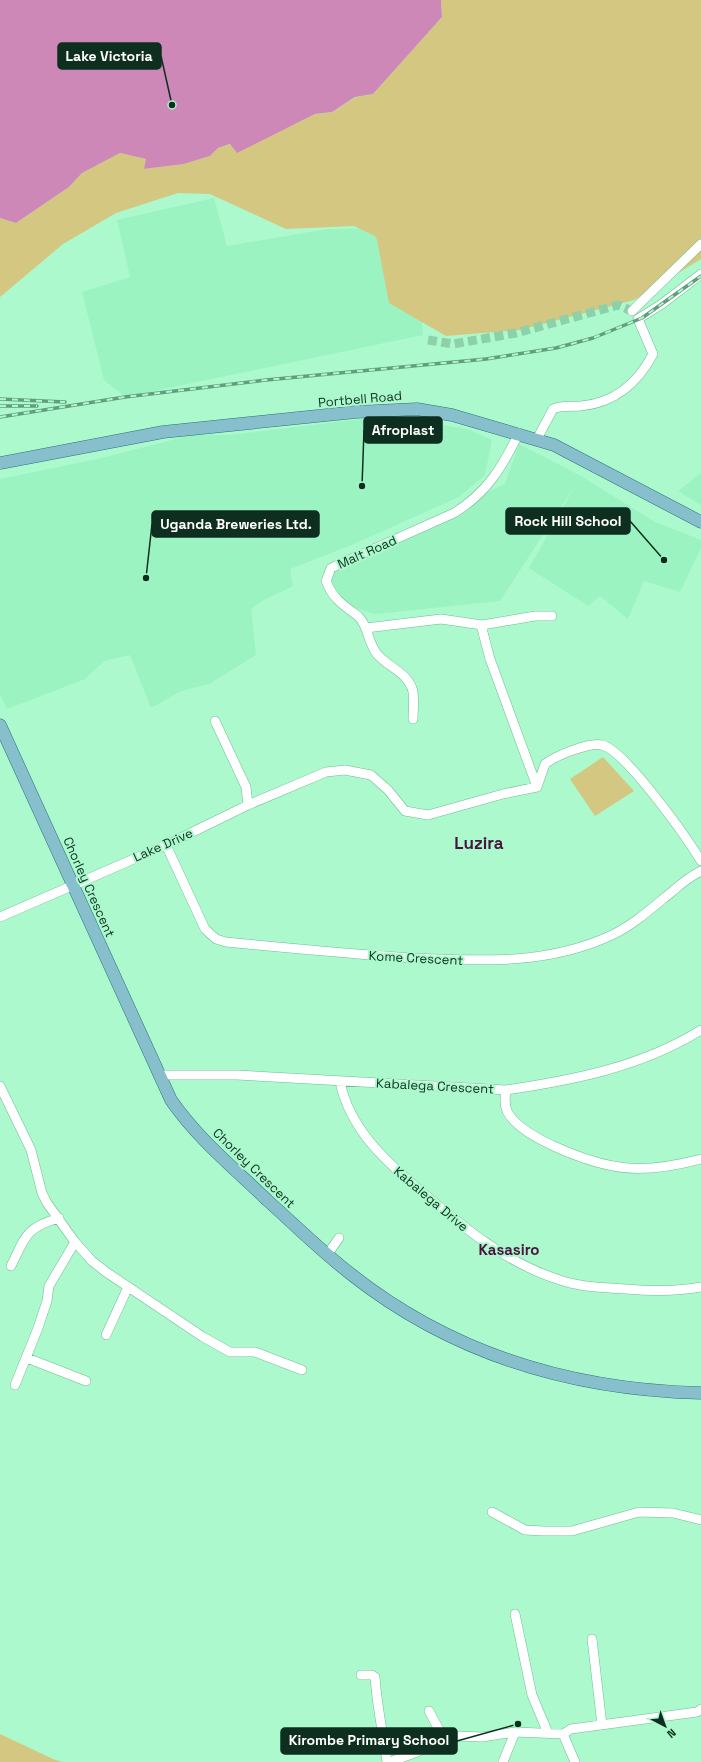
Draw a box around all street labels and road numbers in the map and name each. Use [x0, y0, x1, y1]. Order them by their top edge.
street label: Portbell Road [317, 387, 403, 411]
street label: Malt Road [335, 531, 399, 573]
street label: Lake Drive [131, 824, 195, 866]
street label: Chorley Crescent [59, 834, 119, 940]
street label: Kome Crescent [368, 947, 464, 969]
street label: Kabalega Crescent [376, 1074, 494, 1098]
street label: Chorley Crescent [209, 1124, 299, 1212]
street label: Kabalega Drive [390, 1163, 472, 1235]

